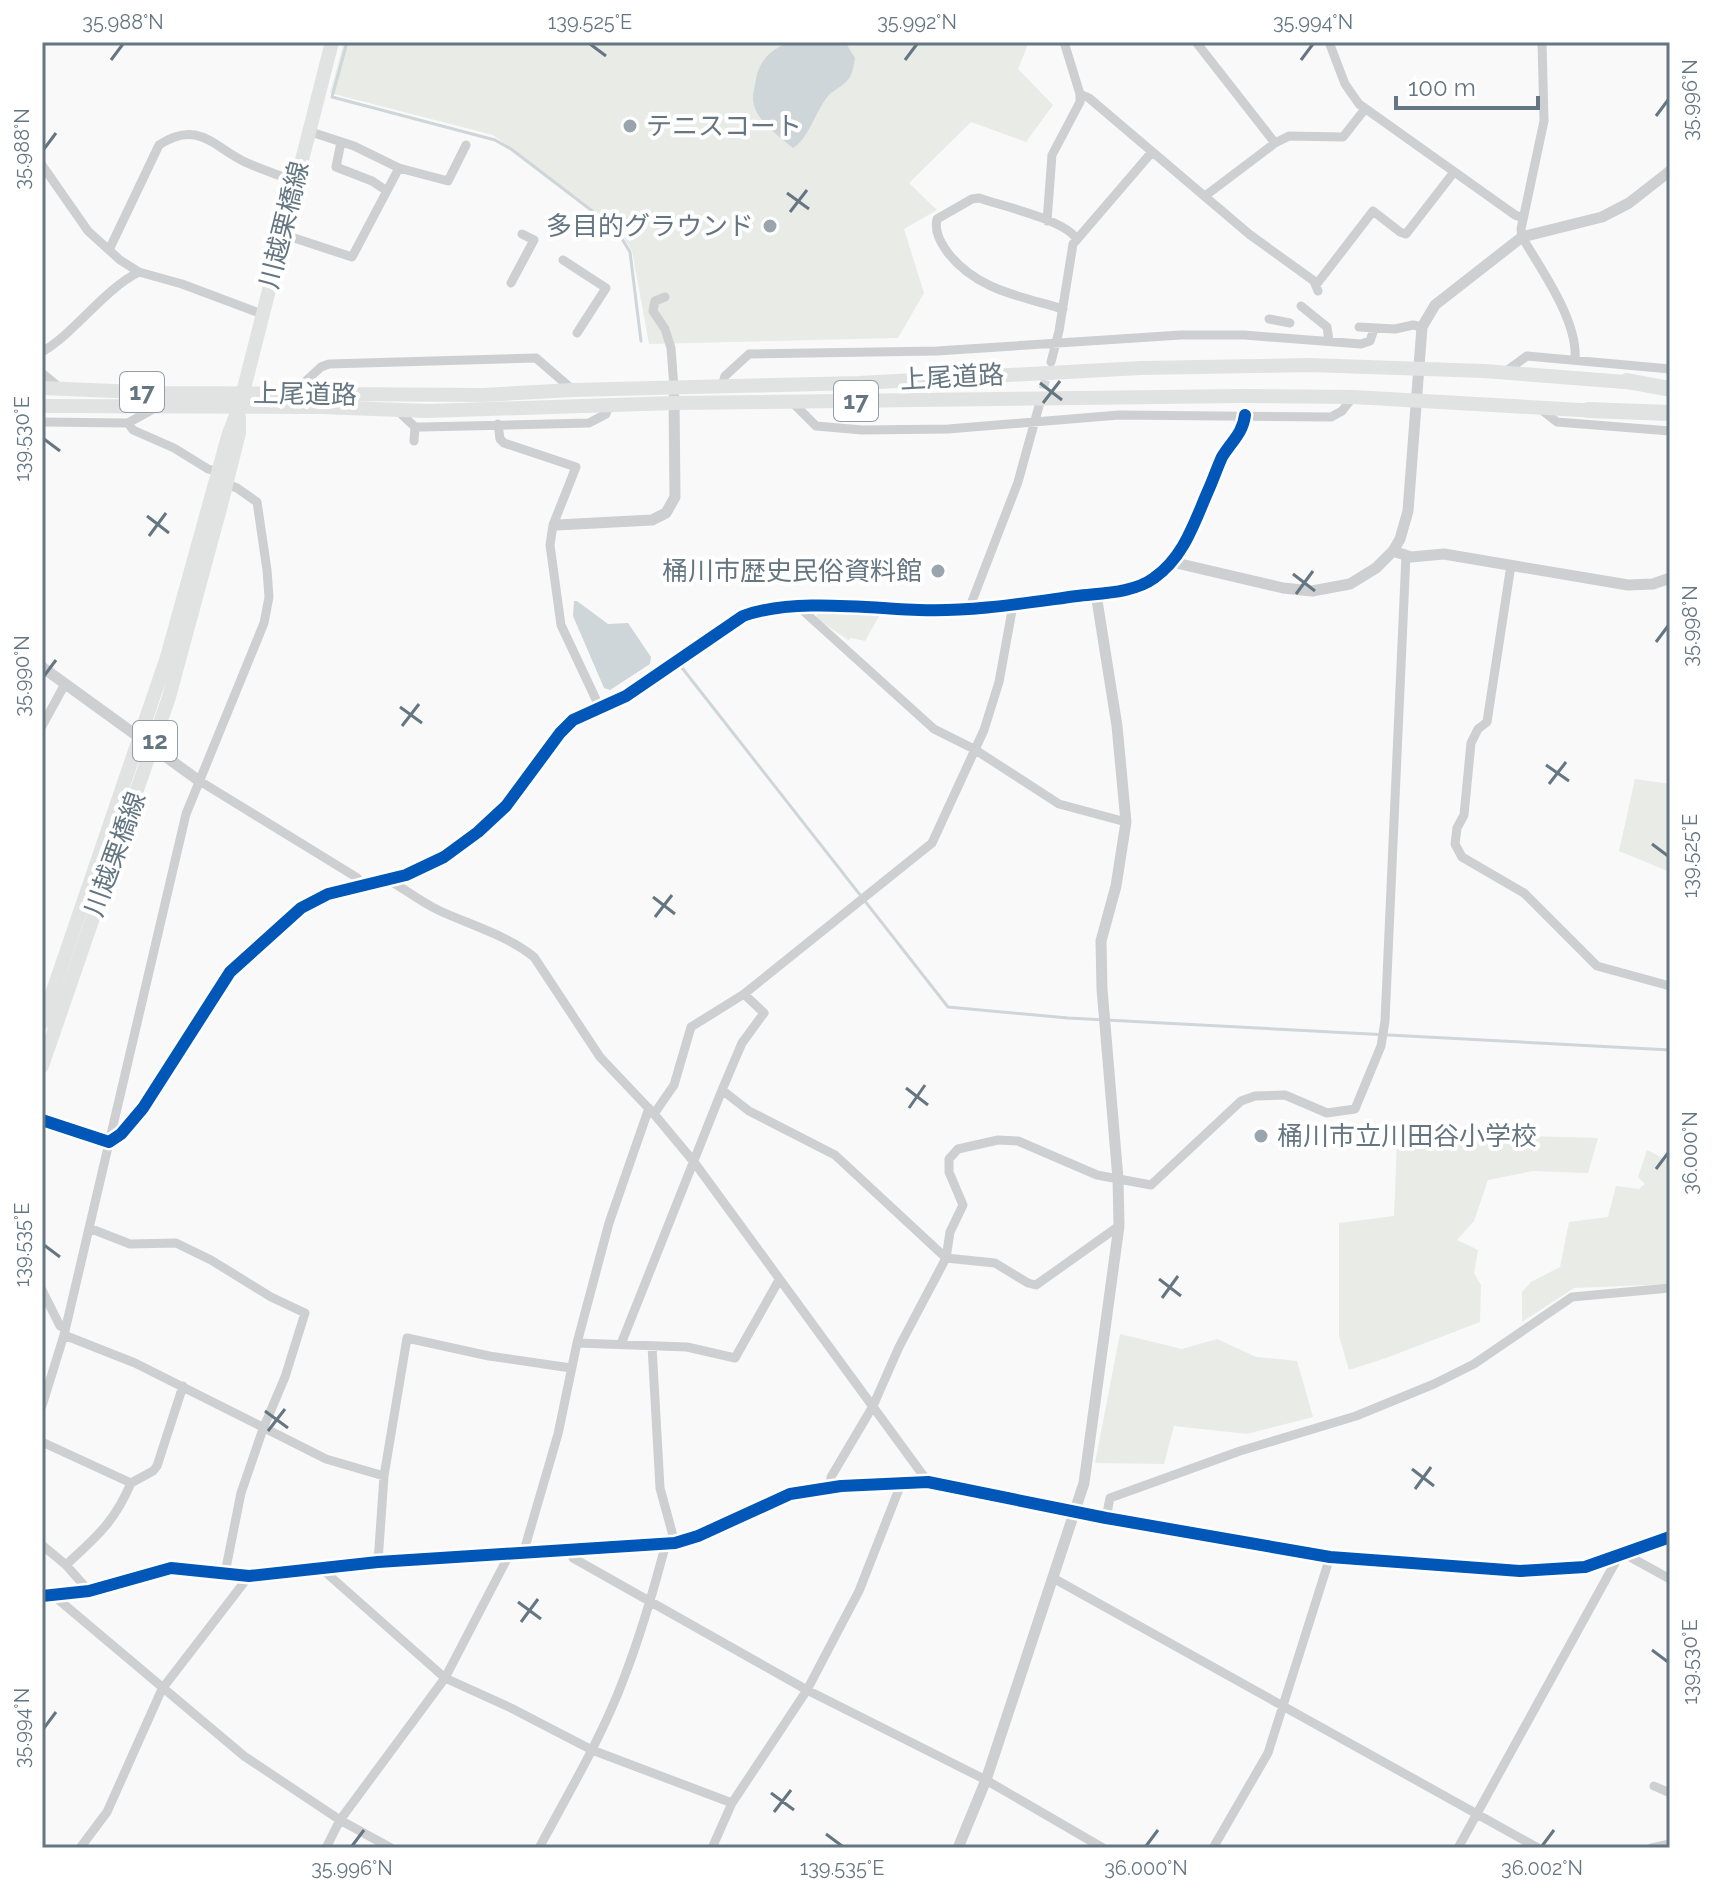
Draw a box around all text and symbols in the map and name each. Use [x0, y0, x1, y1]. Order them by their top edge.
text: 35.988°N [82, 10, 164, 34]
text: 139.525°E [548, 10, 632, 34]
text: 35.992°N [877, 10, 957, 34]
text: 35.994°N [1273, 10, 1353, 34]
text: 35.996°N [1678, 59, 1702, 141]
scale bar [1396, 60, 1538, 110]
text: 100 m [1408, 73, 1476, 102]
text: 35.988°N [10, 108, 34, 190]
place label: テニスコート [646, 111, 802, 141]
marker: テニスコート [621, 117, 639, 135]
street label: 川越栗橋線 [254, 158, 314, 292]
place label: 多目的グラウンド [546, 211, 754, 241]
marker: 多目的グラウンド [761, 217, 779, 235]
street label: 上尾道路 [899, 359, 1005, 395]
road number: 17 [120, 372, 164, 412]
street label: 上尾道路 [253, 378, 357, 410]
road number: 17 [834, 381, 878, 421]
text: 139.530°E [10, 396, 34, 482]
place label: 桶川市歴史民俗資料館 [662, 556, 922, 586]
marker: 桶川市歴史民俗資料館 [929, 562, 947, 580]
text: 35.998°N [1678, 585, 1702, 667]
text: 35.990°N [10, 635, 34, 717]
road number: 12 [133, 721, 177, 761]
street label: 川越栗橋線 [79, 788, 151, 920]
text: 139.525°E [1678, 814, 1702, 898]
text: 36.000°N [1678, 1111, 1702, 1195]
place label: 桶川市立川田谷小学校 [1277, 1121, 1537, 1151]
marker: 桶川市立川田谷小学校 [1252, 1127, 1270, 1145]
text: 139.535°E [10, 1203, 34, 1287]
text: 139.530°E [1678, 1619, 1702, 1705]
text: 35.994°N [10, 1688, 34, 1768]
text: 35.996°N [311, 1856, 393, 1880]
text: 139.535°E [800, 1856, 884, 1880]
text: 36.000°N [1104, 1856, 1188, 1880]
text: 36.002°N [1501, 1856, 1583, 1880]

